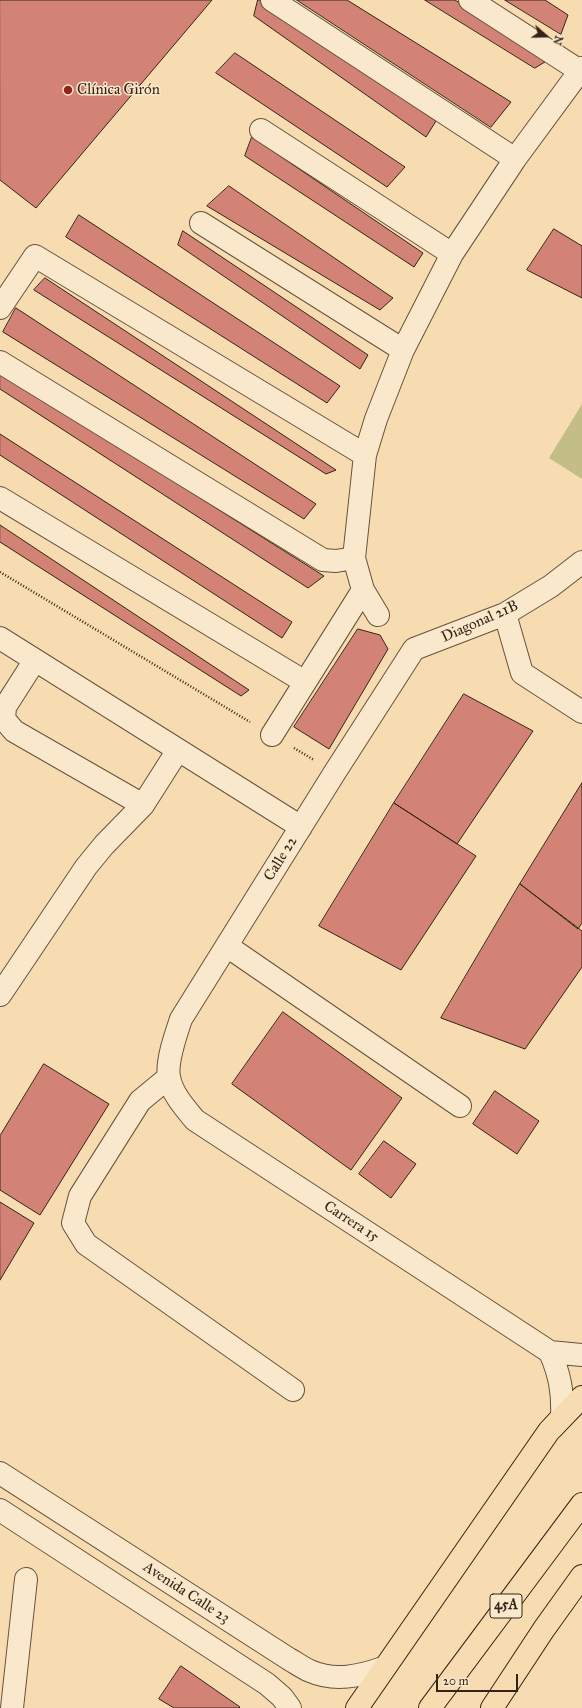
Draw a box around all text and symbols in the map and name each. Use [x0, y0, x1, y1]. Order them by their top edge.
north arrow [526, 16, 566, 56]
text: N [550, 34, 565, 47]
place label: Clínica Girón [77, 81, 160, 99]
marker: Clínica Girón [62, 84, 74, 96]
street label: Diagonal 21B [439, 597, 521, 647]
street label: Calle 22 [260, 834, 302, 884]
street label: Carrera 15 [320, 1198, 382, 1246]
street label: Avenida Calle 23 [139, 1558, 233, 1628]
road number: 45A [490, 1594, 522, 1618]
scale bar [438, 1666, 520, 1692]
text: 20 m [443, 1674, 469, 1688]

